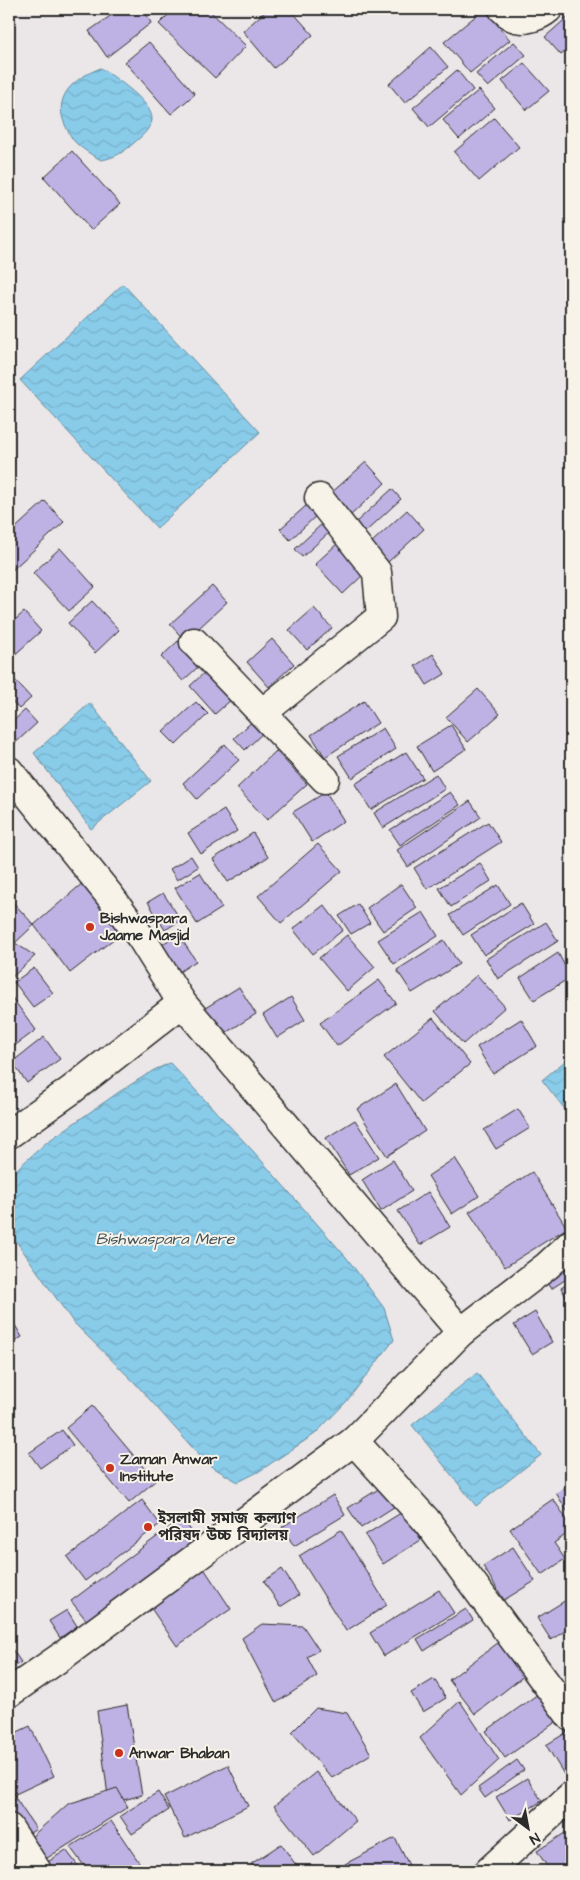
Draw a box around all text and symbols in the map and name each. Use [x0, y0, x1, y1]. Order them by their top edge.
place label: Bishwaspara Jaame Masjid [99, 908, 190, 946]
marker: Bishwaspara Jaame Masjid [84, 921, 96, 933]
water label: Bishwaspara Mere [96, 1228, 236, 1250]
place label: Zaman Anwar Institute [120, 1449, 218, 1487]
marker: Zaman Anwar Institute [104, 1462, 116, 1474]
place label: ইসলামী সমাজ কল্যাণ পরিষদ উচ্চ বিদ্যালয় [157, 1508, 296, 1546]
marker: ইসলামী সমাজ কল্যাণ পরিষদ উচ্চ বিদ্যালয় [142, 1521, 154, 1533]
place label: Anwar Bhaban [129, 1743, 230, 1764]
marker: Anwar Bhaban [113, 1747, 125, 1759]
north arrow [502, 1802, 552, 1852]
text: N [525, 1827, 543, 1849]

